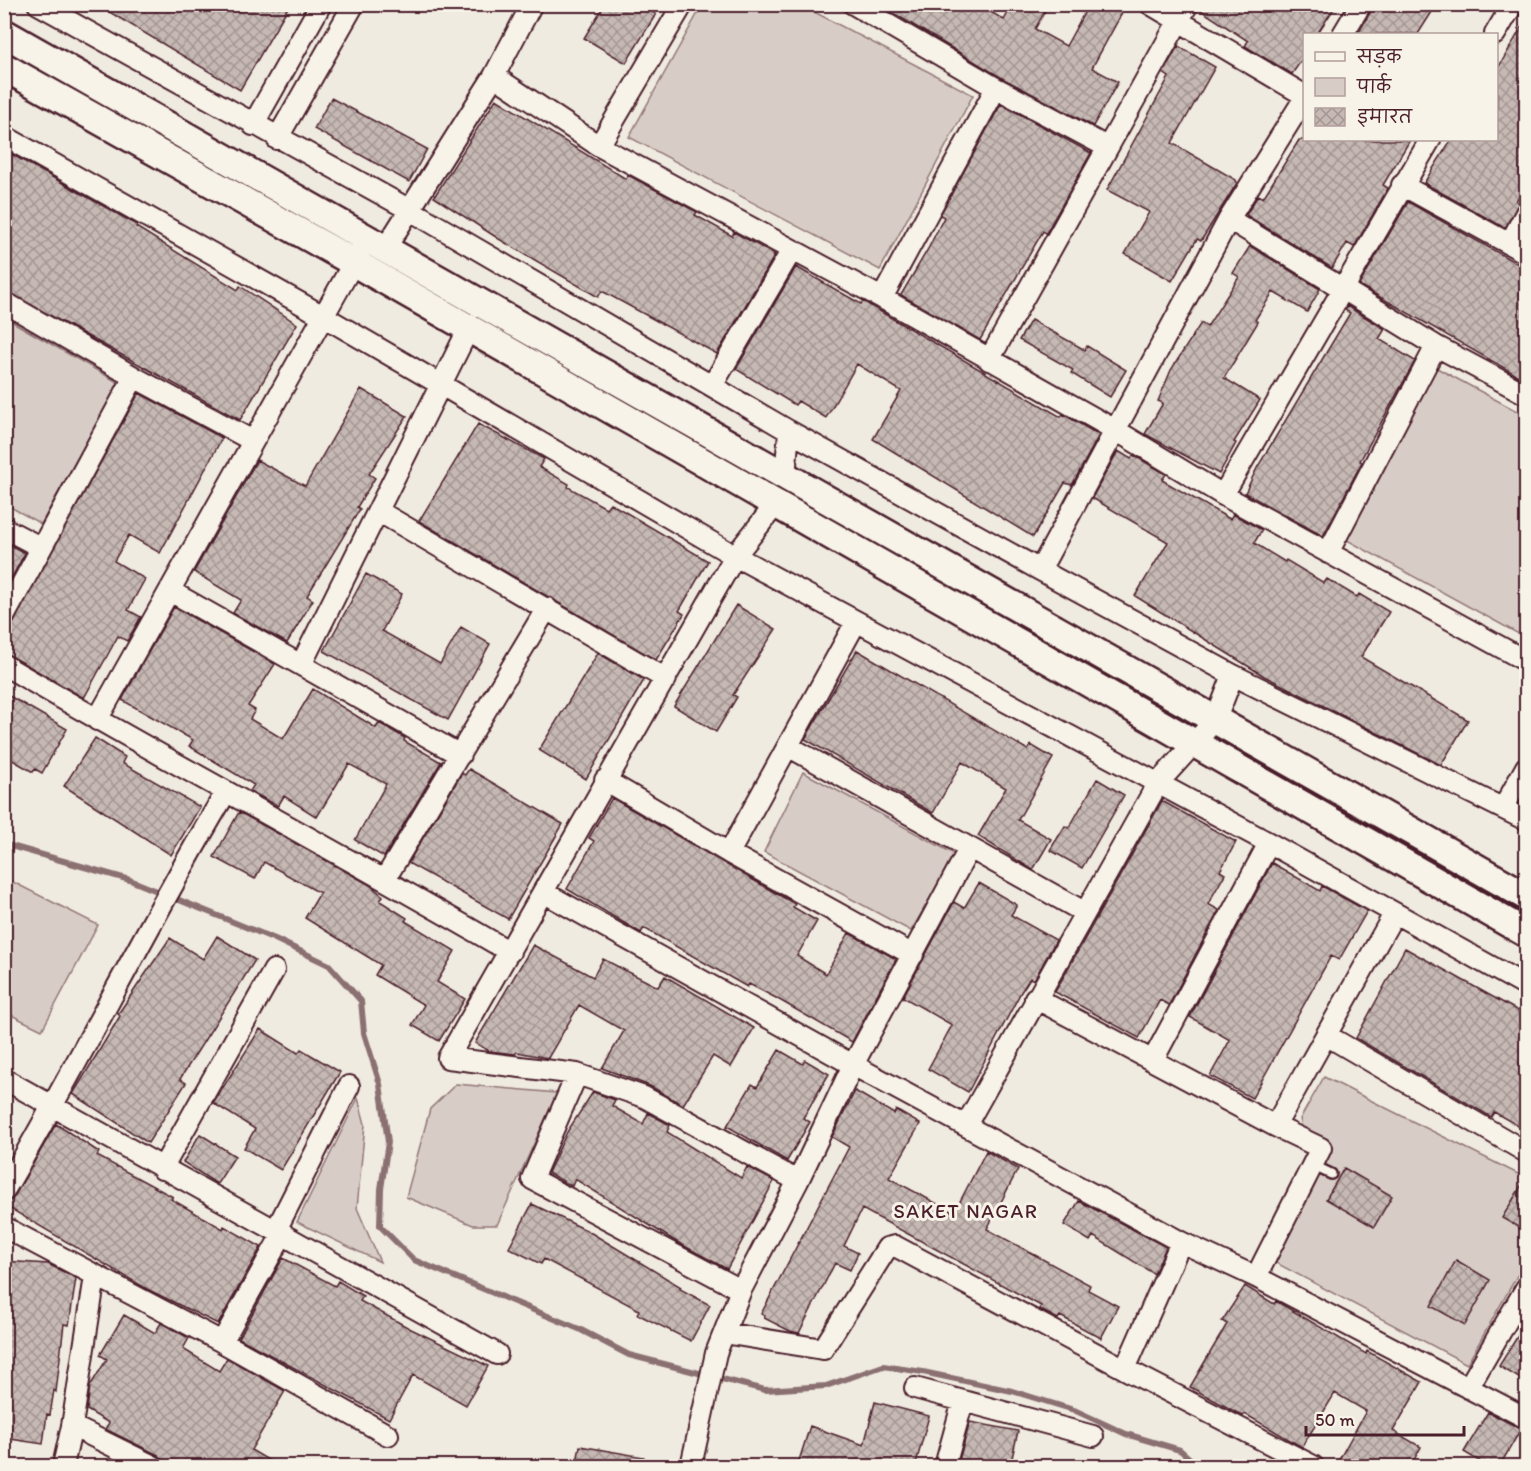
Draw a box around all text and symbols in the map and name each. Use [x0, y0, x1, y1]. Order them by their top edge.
legend [1303, 33, 1498, 141]
text: सड़क [1356, 46, 1402, 68]
text: पार्क [1356, 73, 1392, 98]
text: इमारत [1357, 106, 1413, 128]
district label: SAKET NAGAR [894, 1199, 1038, 1223]
scale bar [1306, 1399, 1464, 1437]
text: 50 m [1315, 1409, 1355, 1431]

